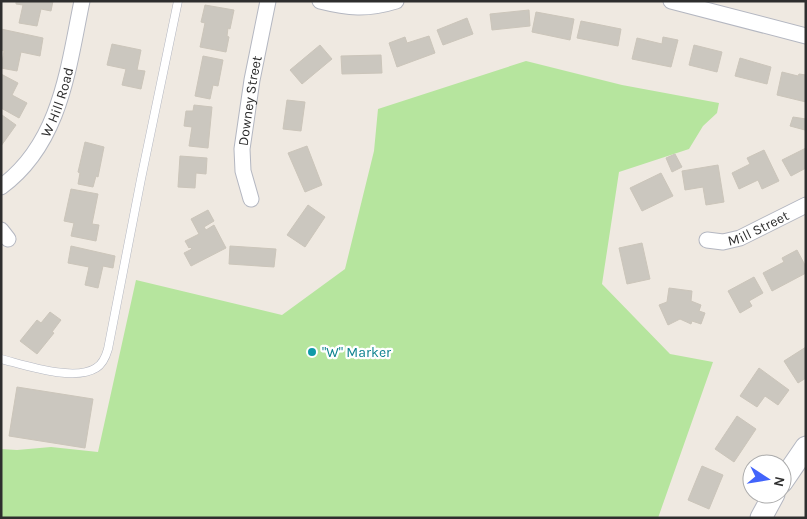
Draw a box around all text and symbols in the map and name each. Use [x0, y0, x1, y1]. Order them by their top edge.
street label: Downey Street [235, 54, 266, 147]
street label: W Hill Road [37, 66, 77, 140]
street label: Mill Street [726, 207, 792, 250]
place label: "W" Marker [322, 344, 392, 361]
marker: "W" Marker [306, 346, 318, 358]
north arrow [742, 454, 792, 504]
text: N [770, 475, 789, 488]

